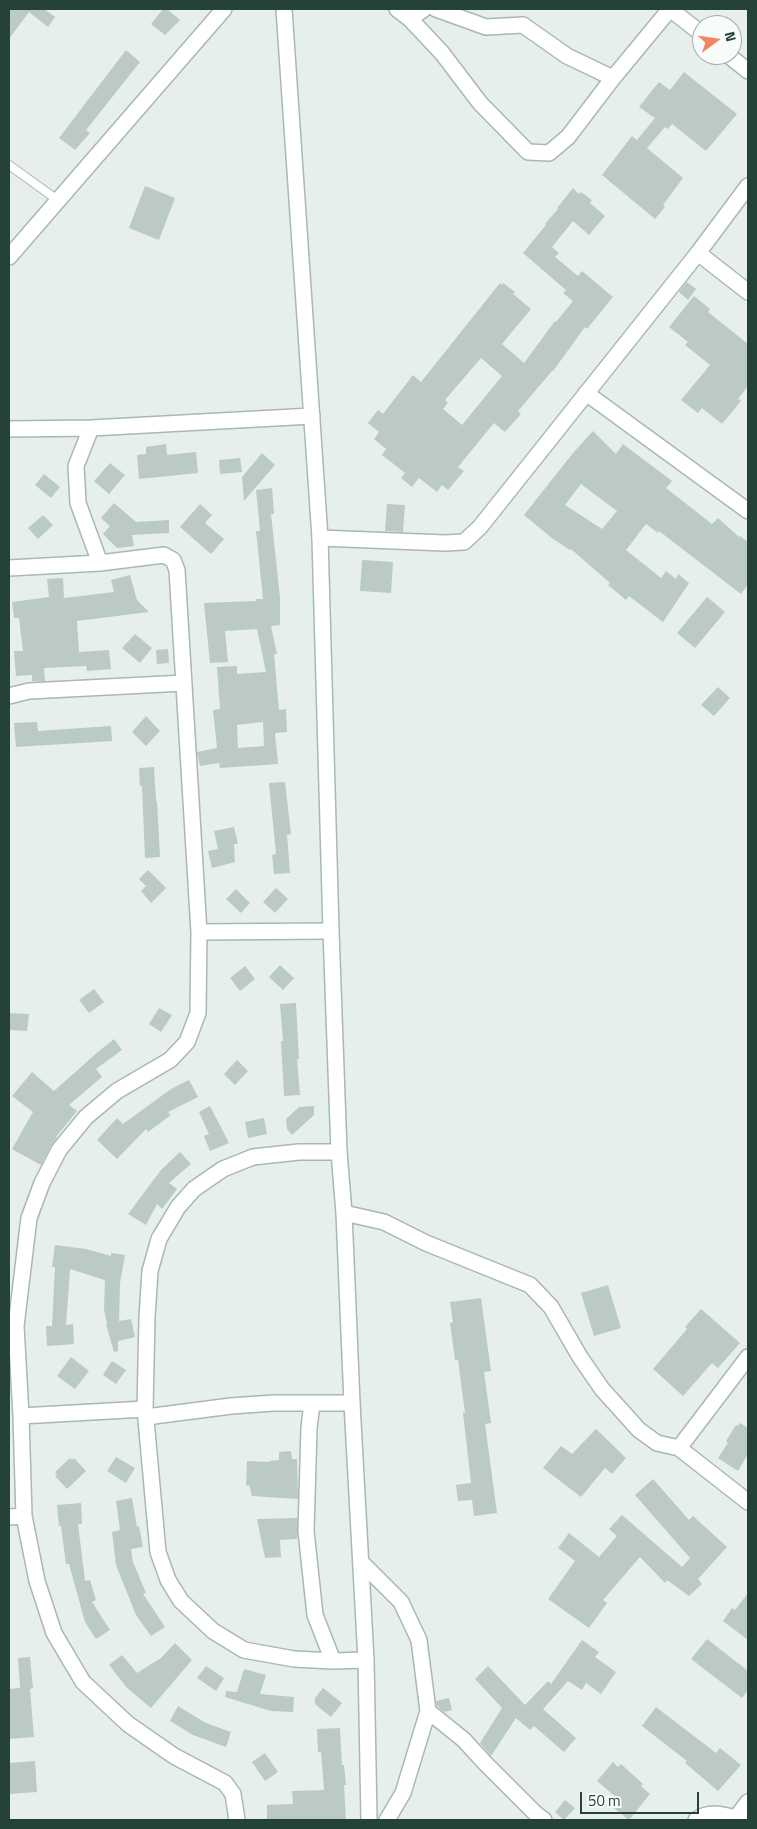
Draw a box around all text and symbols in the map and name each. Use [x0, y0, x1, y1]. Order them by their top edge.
north arrow [692, 15, 742, 65]
text: N [720, 29, 742, 44]
scale bar [582, 1782, 701, 1814]
text: 50 m [588, 1789, 621, 1812]

